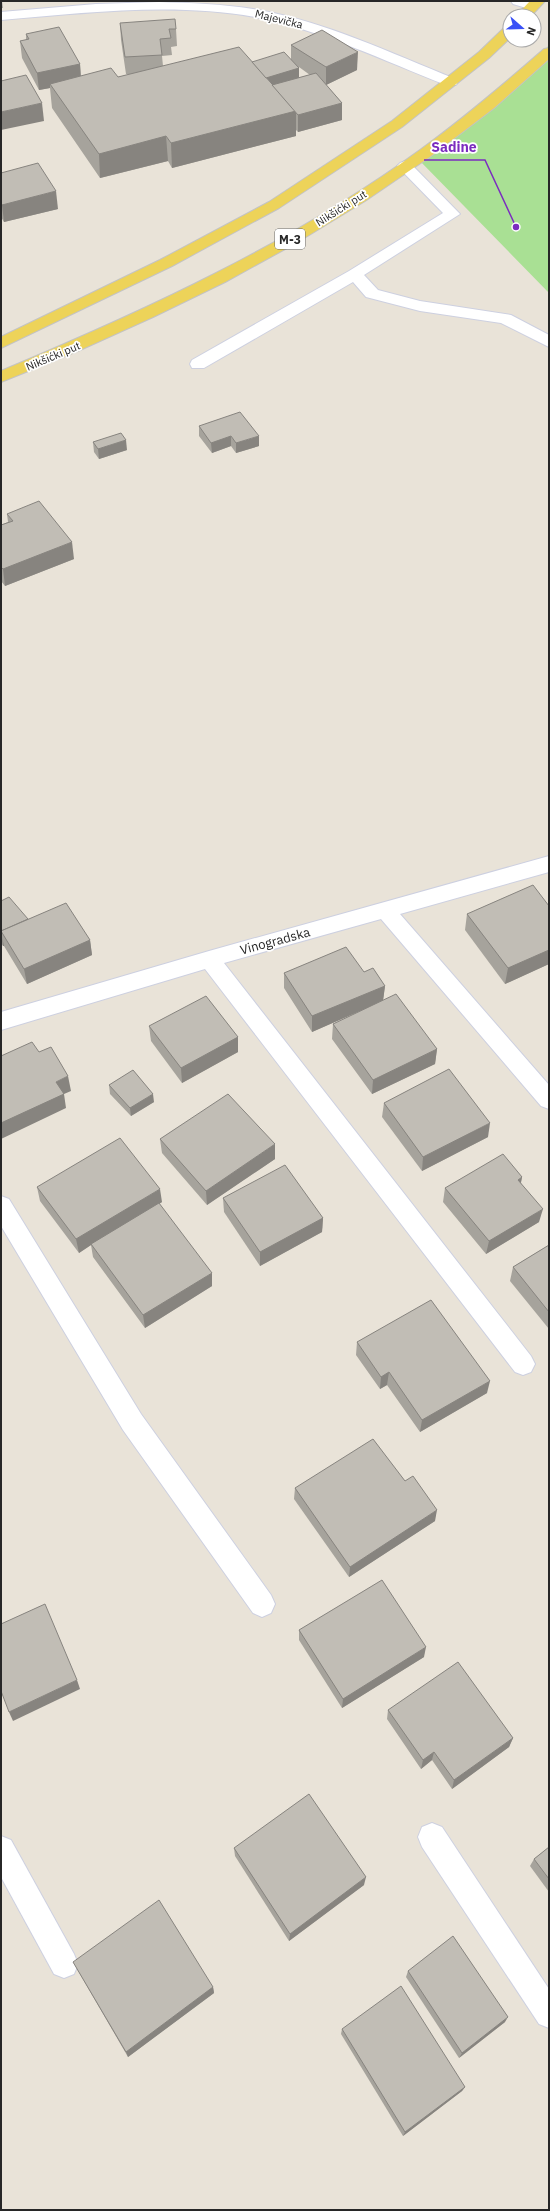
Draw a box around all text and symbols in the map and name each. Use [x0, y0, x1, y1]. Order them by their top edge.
street label: Majevička [254, 6, 304, 32]
north arrow [502, 8, 542, 48]
text: N [523, 25, 539, 38]
callout: Sadine [424, 134, 485, 160]
text: Sadine [431, 138, 477, 156]
street label: Nikšićki put [313, 187, 369, 229]
road number: M-3 [275, 229, 305, 249]
street label: Nikšićki put [24, 338, 82, 374]
street label: Vinogradska [238, 923, 312, 959]

